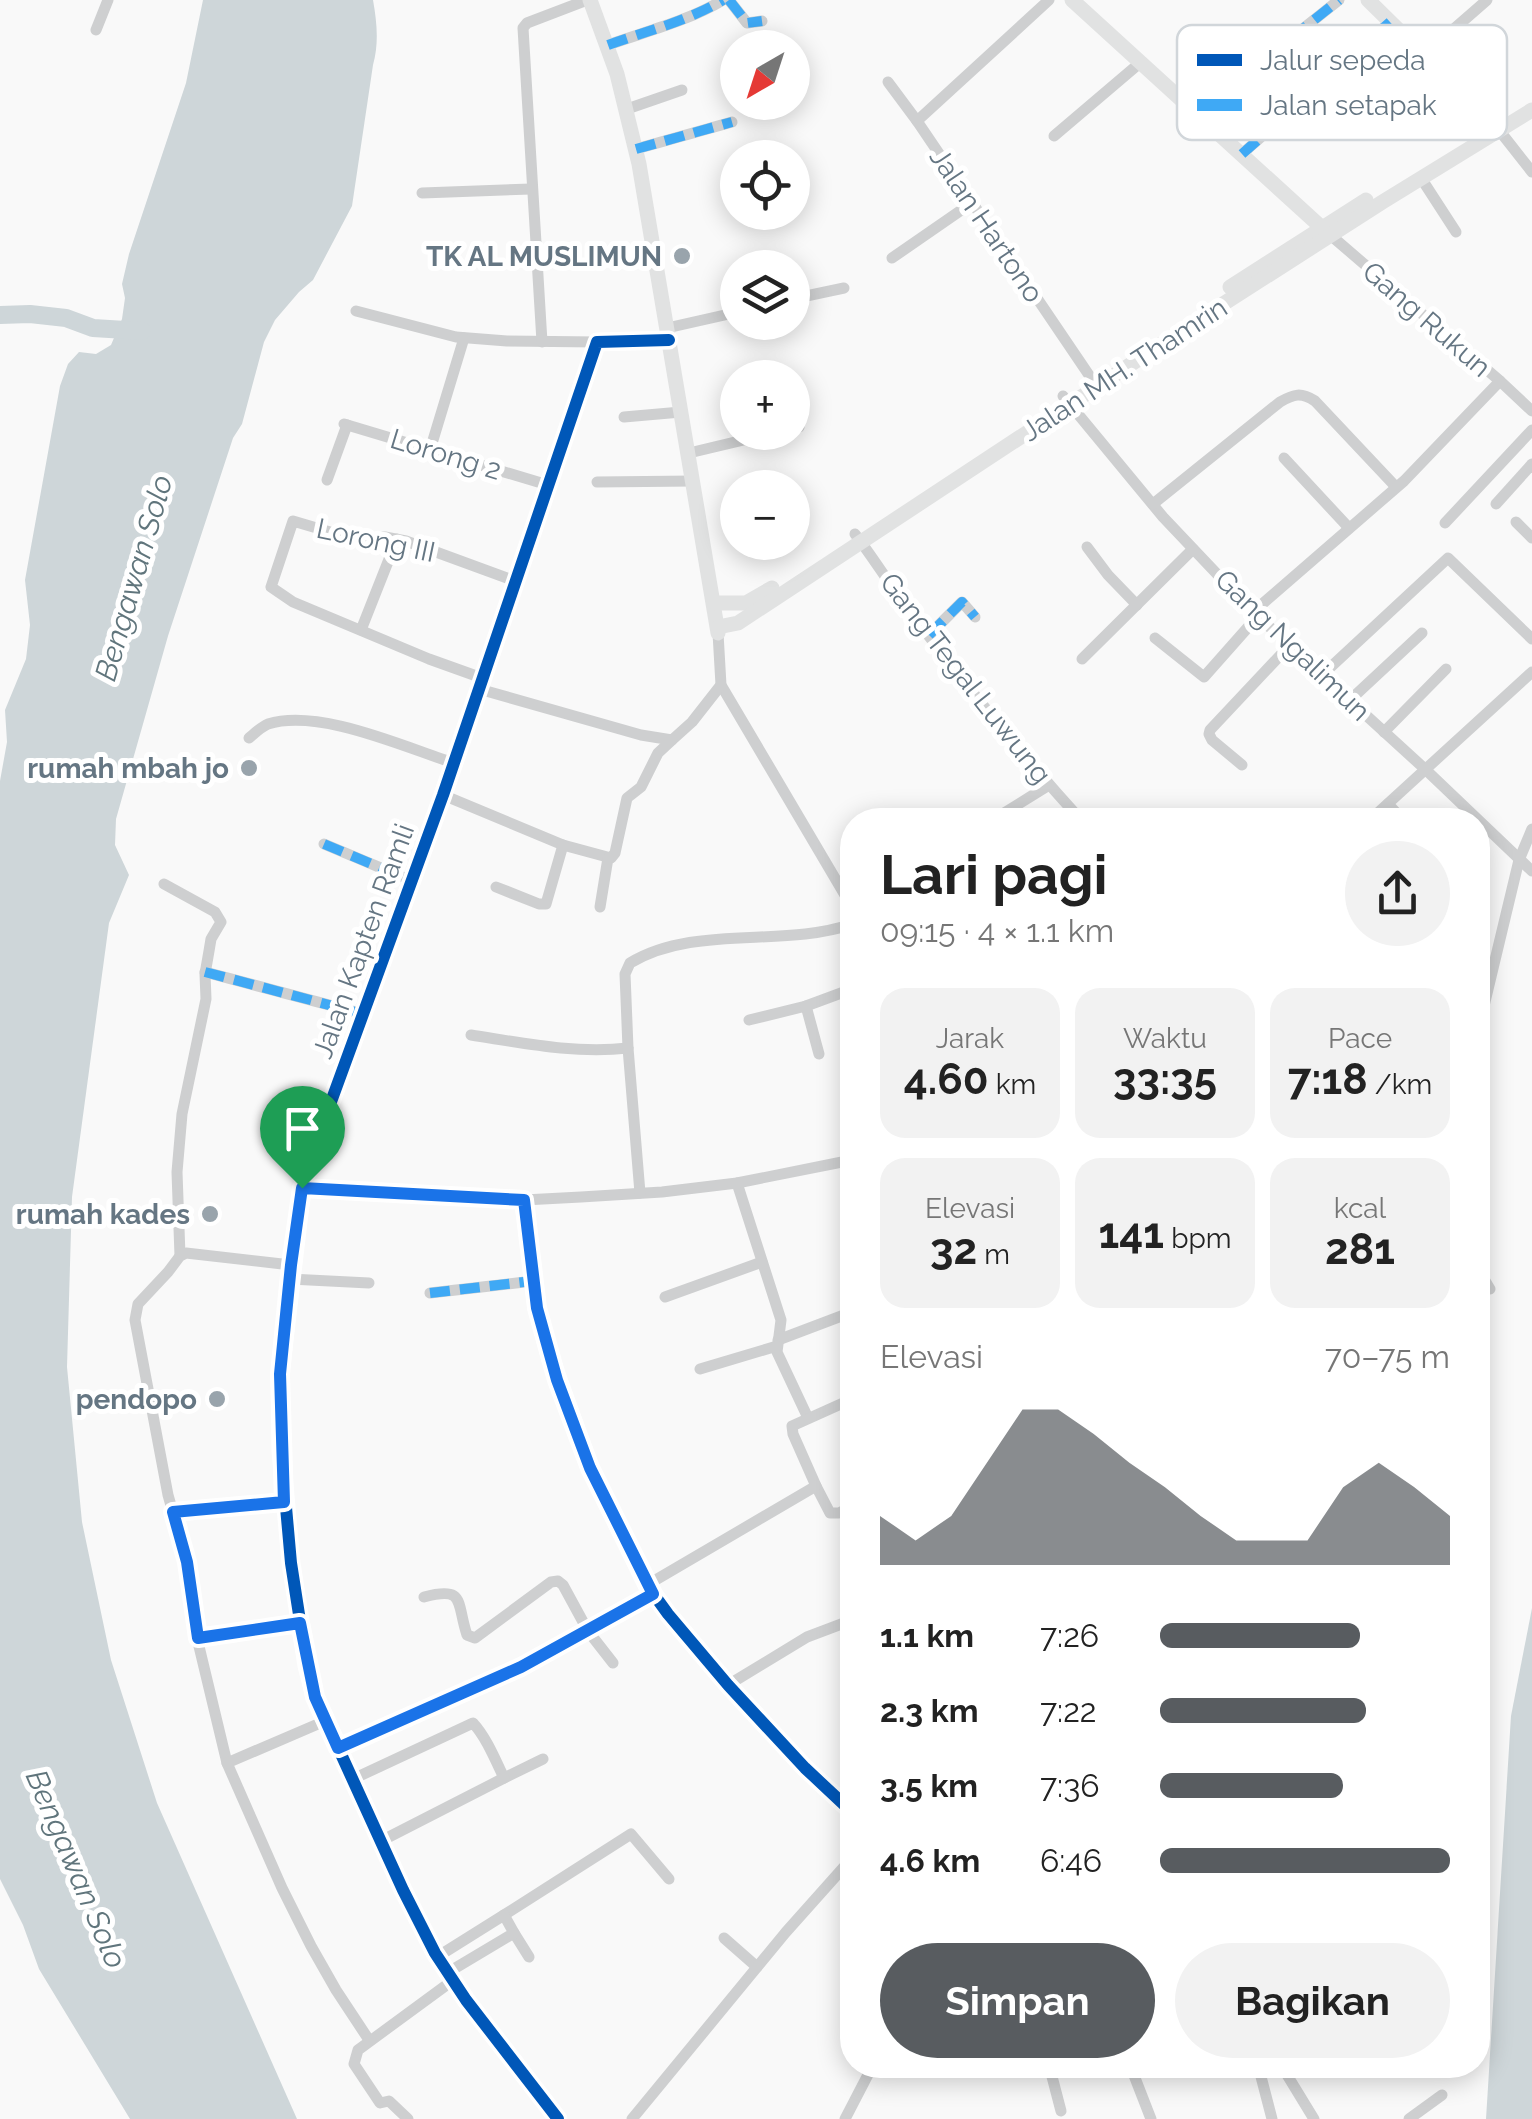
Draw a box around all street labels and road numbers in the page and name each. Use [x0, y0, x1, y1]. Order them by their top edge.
street label: Jalan Hartono [923, 142, 1050, 309]
street label: Gang Rukun [1356, 255, 1497, 384]
street label: Jalan MH. Thamrin [1015, 291, 1233, 448]
street label: Lorong 2 [386, 422, 505, 487]
street label: Lorong III [314, 512, 438, 569]
street label: Gang Ngalimun [1208, 563, 1377, 728]
street label: Gang Tegal Luwung [873, 566, 1058, 790]
street label: Jalan Kapten Ramli [306, 819, 421, 1063]

